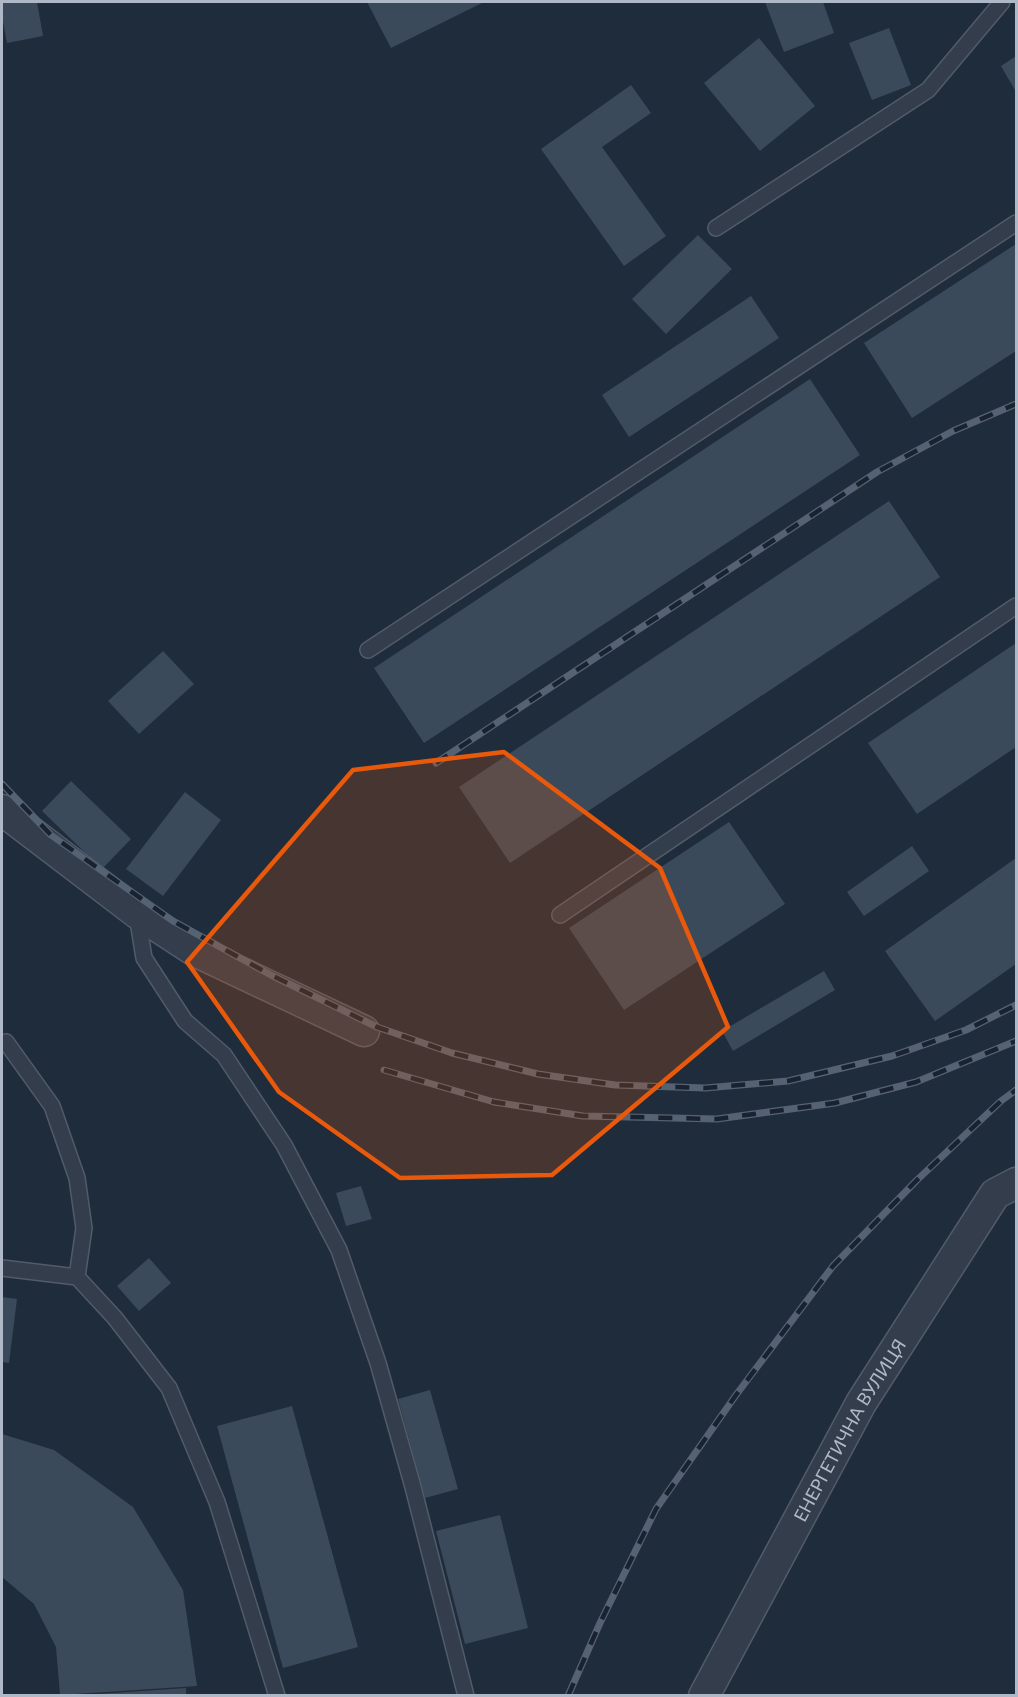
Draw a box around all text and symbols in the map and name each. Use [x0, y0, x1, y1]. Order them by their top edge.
street label: ЕНЕРГЕТИЧНА ВУЛИЦЯ [789, 1335, 910, 1525]

